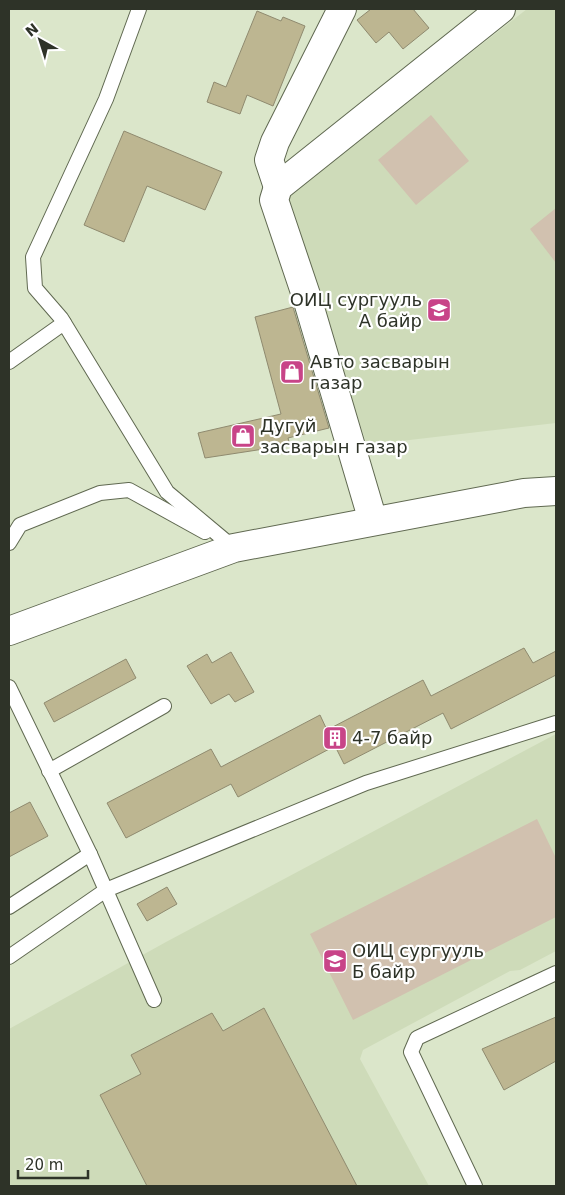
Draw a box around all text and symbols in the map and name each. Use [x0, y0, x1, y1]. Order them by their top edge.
north arrow [15, 15, 65, 65]
text: N [22, 20, 41, 40]
place label: ОИЦ сургууль А байр [290, 289, 422, 331]
school or university icon: ОИЦ сургууль А байр [426, 297, 452, 323]
place label: Авто засварын газар [310, 351, 450, 393]
shop icon: Авто засварын газар [279, 359, 305, 385]
place label: Дугуй засварын газар [260, 415, 408, 457]
shop icon: Дугуй засварын газар [230, 423, 256, 449]
building icon: 4-7 байр [322, 725, 348, 751]
place label: 4-7 байр [352, 727, 432, 748]
place label: ОИЦ сургууль Б байр [352, 940, 484, 982]
school or university icon: ОИЦ сургууль Б байр [322, 948, 348, 974]
scale bar [18, 1148, 88, 1180]
text: 20 m [25, 1156, 63, 1174]

